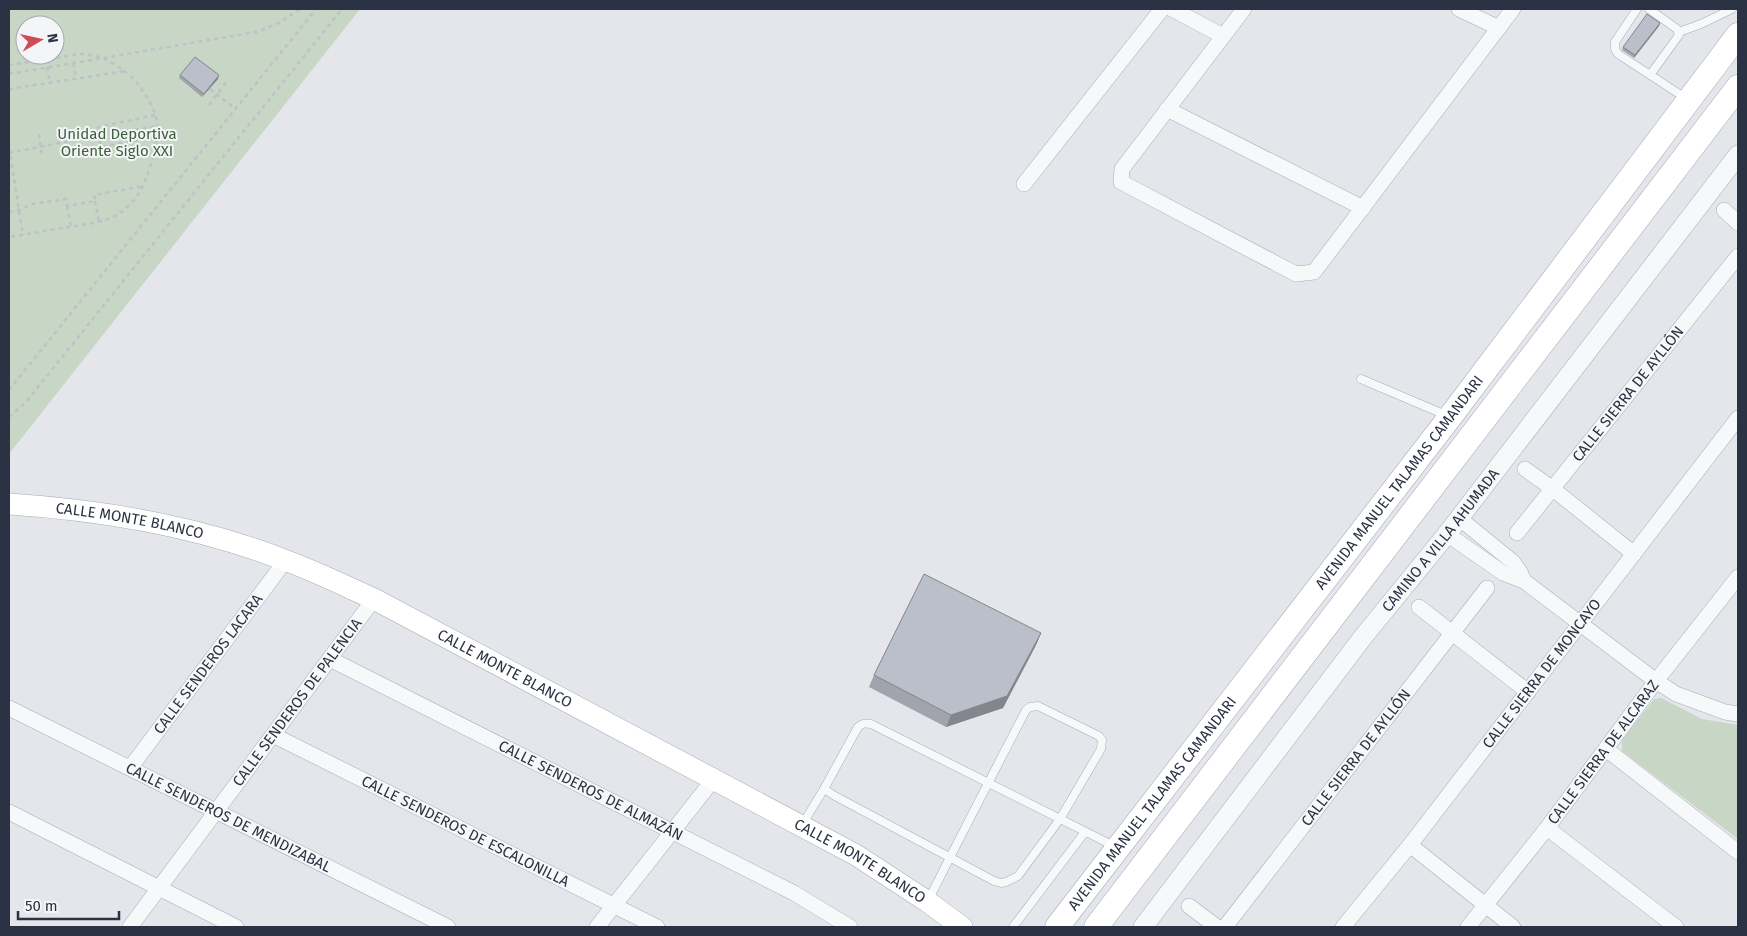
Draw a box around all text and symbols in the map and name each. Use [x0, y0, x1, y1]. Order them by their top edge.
north arrow [15, 15, 65, 65]
text: N [43, 32, 61, 44]
park label: Unidad Deportiva Oriente Siglo XXI [57, 125, 177, 160]
street label: CALLE SIERRA DE AYLLÓN [1569, 323, 1687, 465]
street label: AVENIDA MANUEL TALAMAS CAMANDARI [1311, 372, 1487, 593]
street label: CAMINO A VILLA AHUMADA [1378, 465, 1503, 616]
street label: CALLE MONTE BLANCO [55, 499, 206, 543]
street label: CALLE SENDEROS LACARA [150, 590, 267, 738]
street label: CALLE SIERRA DE MONCAYO [1479, 595, 1605, 752]
street label: CALLE SENDEROS DE PALENCIA [229, 614, 366, 790]
street label: CALLE MONTE BLANCO [434, 625, 575, 712]
street label: CALLE SIERRA DE ALCARAZ [1544, 676, 1663, 828]
street label: CALLE SIERRA DE AYLLÓN [1297, 686, 1414, 830]
street label: AVENIDA MANUEL TALAMAS CAMANDARI [1064, 693, 1240, 914]
street label: CALLE SENDEROS DE ALMAZÁN [495, 736, 686, 845]
street label: CALLE SENDEROS DE MENDIZABAL [123, 759, 334, 876]
street label: CALLE SENDEROS DE ESCALONILLA [358, 772, 573, 891]
street label: CALLE MONTE BLANCO [791, 815, 929, 907]
scale bar [18, 888, 119, 920]
text: 50 m [25, 897, 58, 915]

